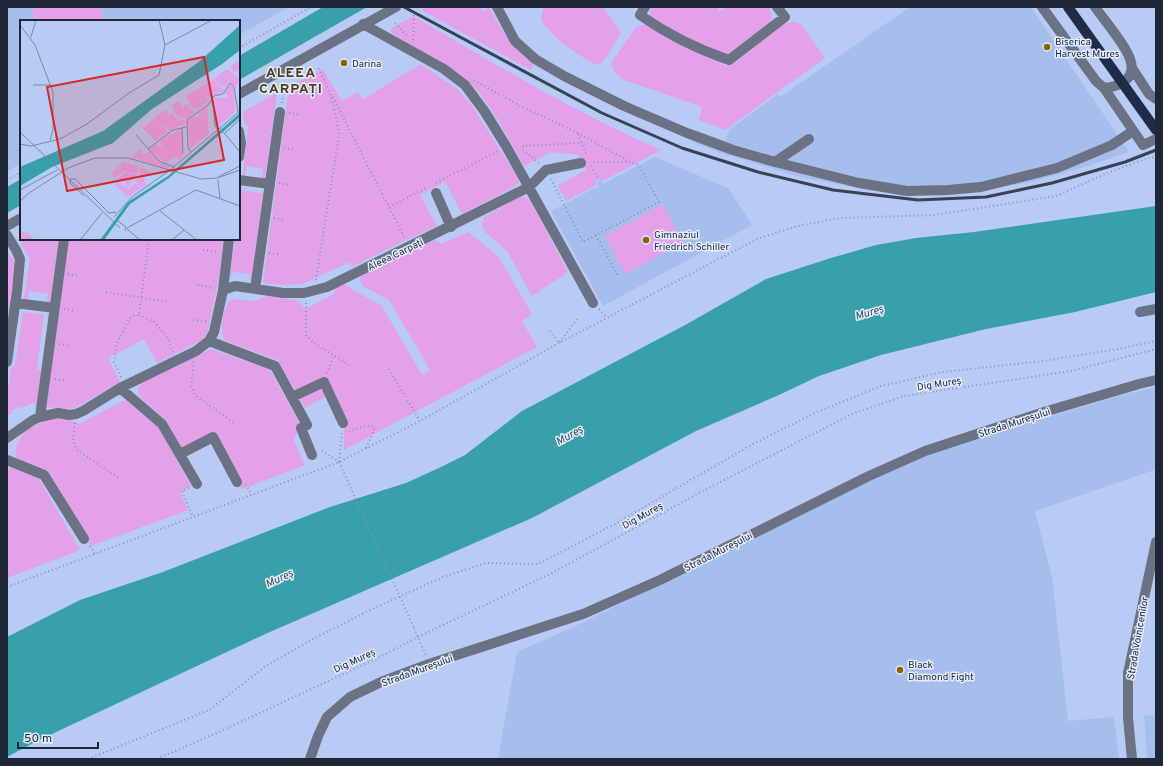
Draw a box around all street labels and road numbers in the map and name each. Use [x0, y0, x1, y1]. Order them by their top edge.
street label: Aleea Carpați [366, 236, 426, 274]
street label: Dig Mureș [916, 375, 963, 394]
street label: Strada Mureșului [977, 406, 1052, 441]
street label: Dig Mureș [620, 500, 666, 533]
street label: Strada Mureșului [682, 529, 755, 575]
street label: Strada Voinicenilor [1125, 596, 1152, 681]
street label: Dig Mureș [332, 646, 378, 677]
street label: Strada Mureșului [380, 652, 455, 690]

